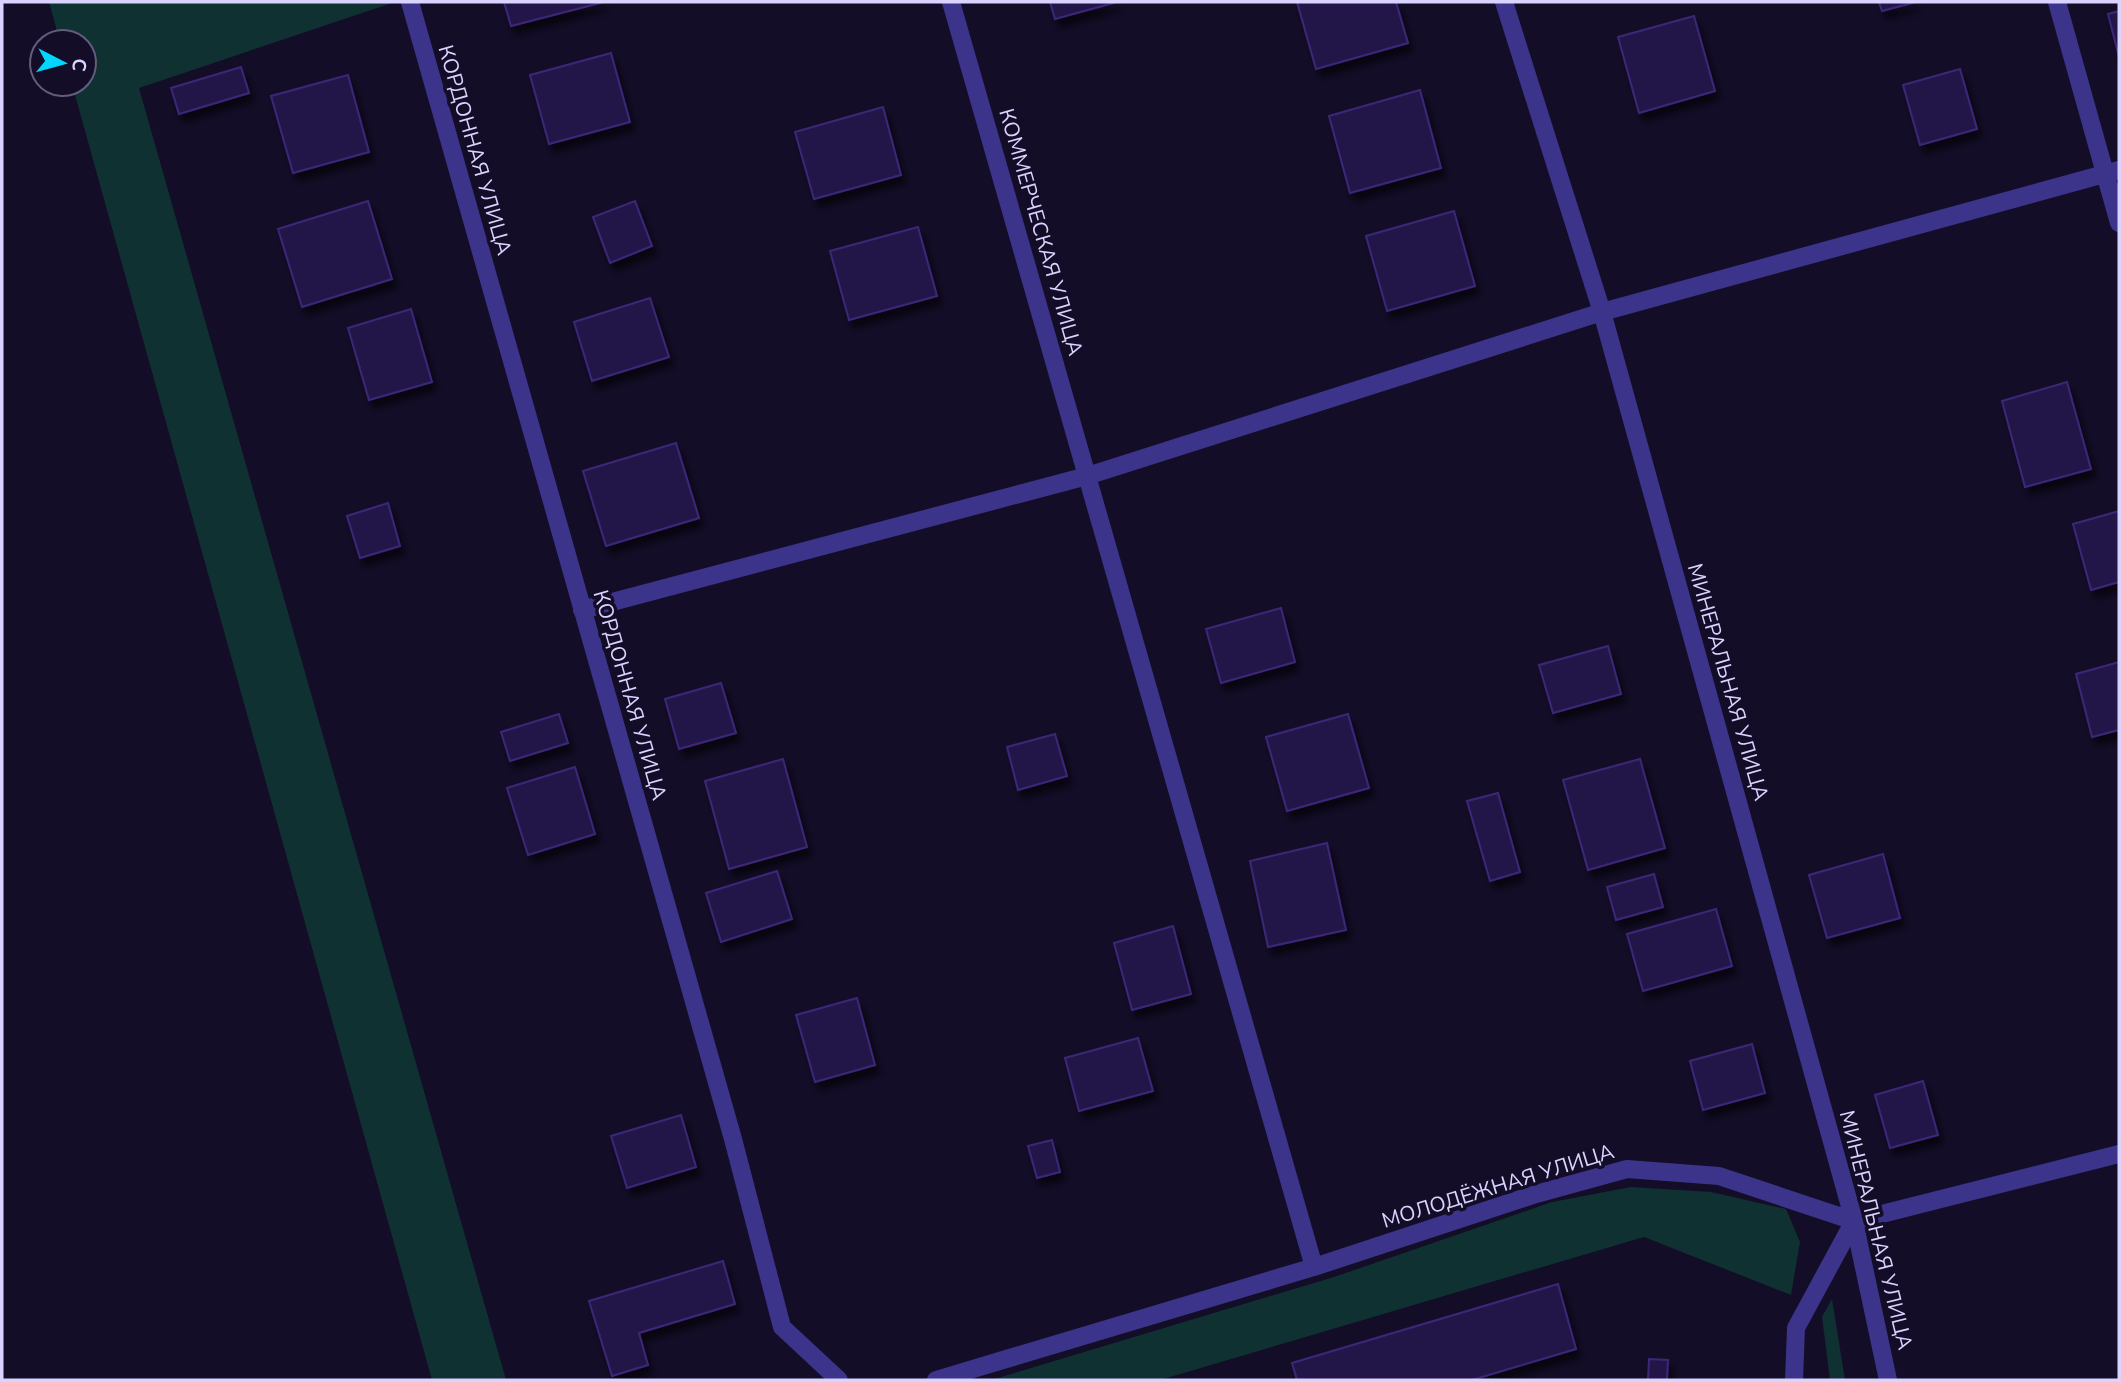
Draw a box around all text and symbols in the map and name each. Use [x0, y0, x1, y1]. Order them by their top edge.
north arrow [28, 28, 98, 98]
street label: КОРДОННАЯ УЛИЦА [432, 42, 518, 258]
text: С [65, 57, 93, 73]
street label: КОММЕРЧЕСКАЯ УЛИЦА [992, 105, 1090, 359]
street label: МИНЕРАЛЬНАЯ УЛИЦА [1681, 560, 1775, 804]
street label: КОРДОННАЯ УЛИЦА [587, 587, 673, 803]
street label: МИНЕРАЛЬНАЯ УЛИЦА [1833, 1108, 1919, 1352]
street label: МОЛОДЁЖНАЯ УЛИЦА [1378, 1137, 1618, 1235]

